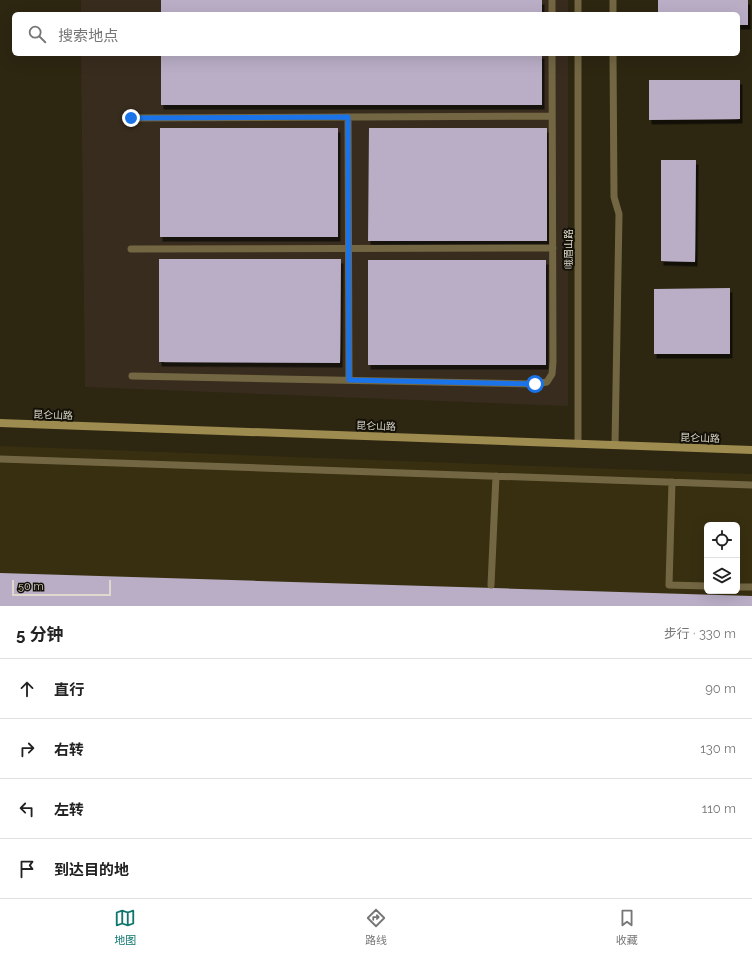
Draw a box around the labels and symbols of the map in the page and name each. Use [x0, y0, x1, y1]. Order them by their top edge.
route end [122, 109, 140, 127]
street label: 峨眉山路 [563, 229, 574, 269]
route start [526, 375, 544, 393]
street label: 昆仑山路 [33, 409, 73, 421]
street label: 昆仑山路 [356, 420, 396, 432]
street label: 昆仑山路 [680, 432, 720, 444]
scale bar [12, 578, 111, 597]

